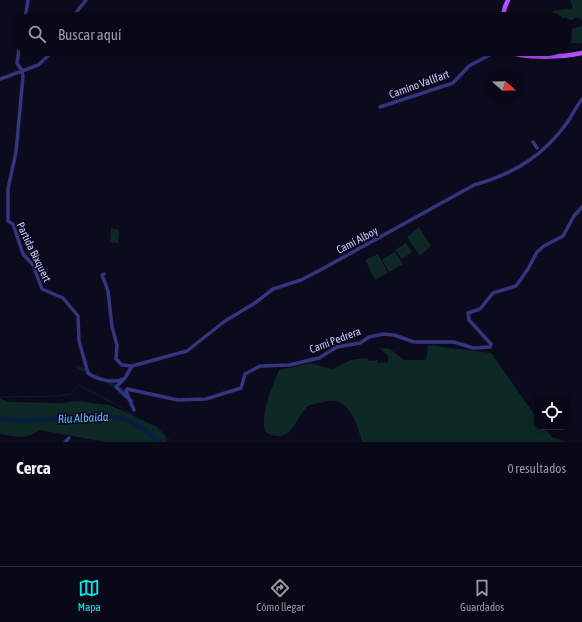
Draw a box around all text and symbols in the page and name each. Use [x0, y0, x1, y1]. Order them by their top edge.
search box [12, 12, 570, 56]
icon: search [26, 23, 48, 45]
text: Buscar aquí [58, 26, 121, 43]
street label: Camino Vallfart [387, 68, 451, 100]
north arrow [486, 68, 522, 104]
street label: Partida Bixquert [14, 220, 54, 284]
street label: Camí Alboy [334, 224, 380, 256]
street label: Camí Pedrera [308, 325, 362, 355]
map controls [534, 394, 570, 430]
button: locate [534, 394, 570, 430]
water label: Riu Albaida [57, 410, 109, 426]
text: Cerca [16, 458, 51, 478]
text: 0 resultados [507, 461, 566, 476]
tab: Mapa [78, 577, 101, 613]
tab: Cómo llegar [256, 577, 305, 613]
tab: Guardados [460, 577, 504, 613]

